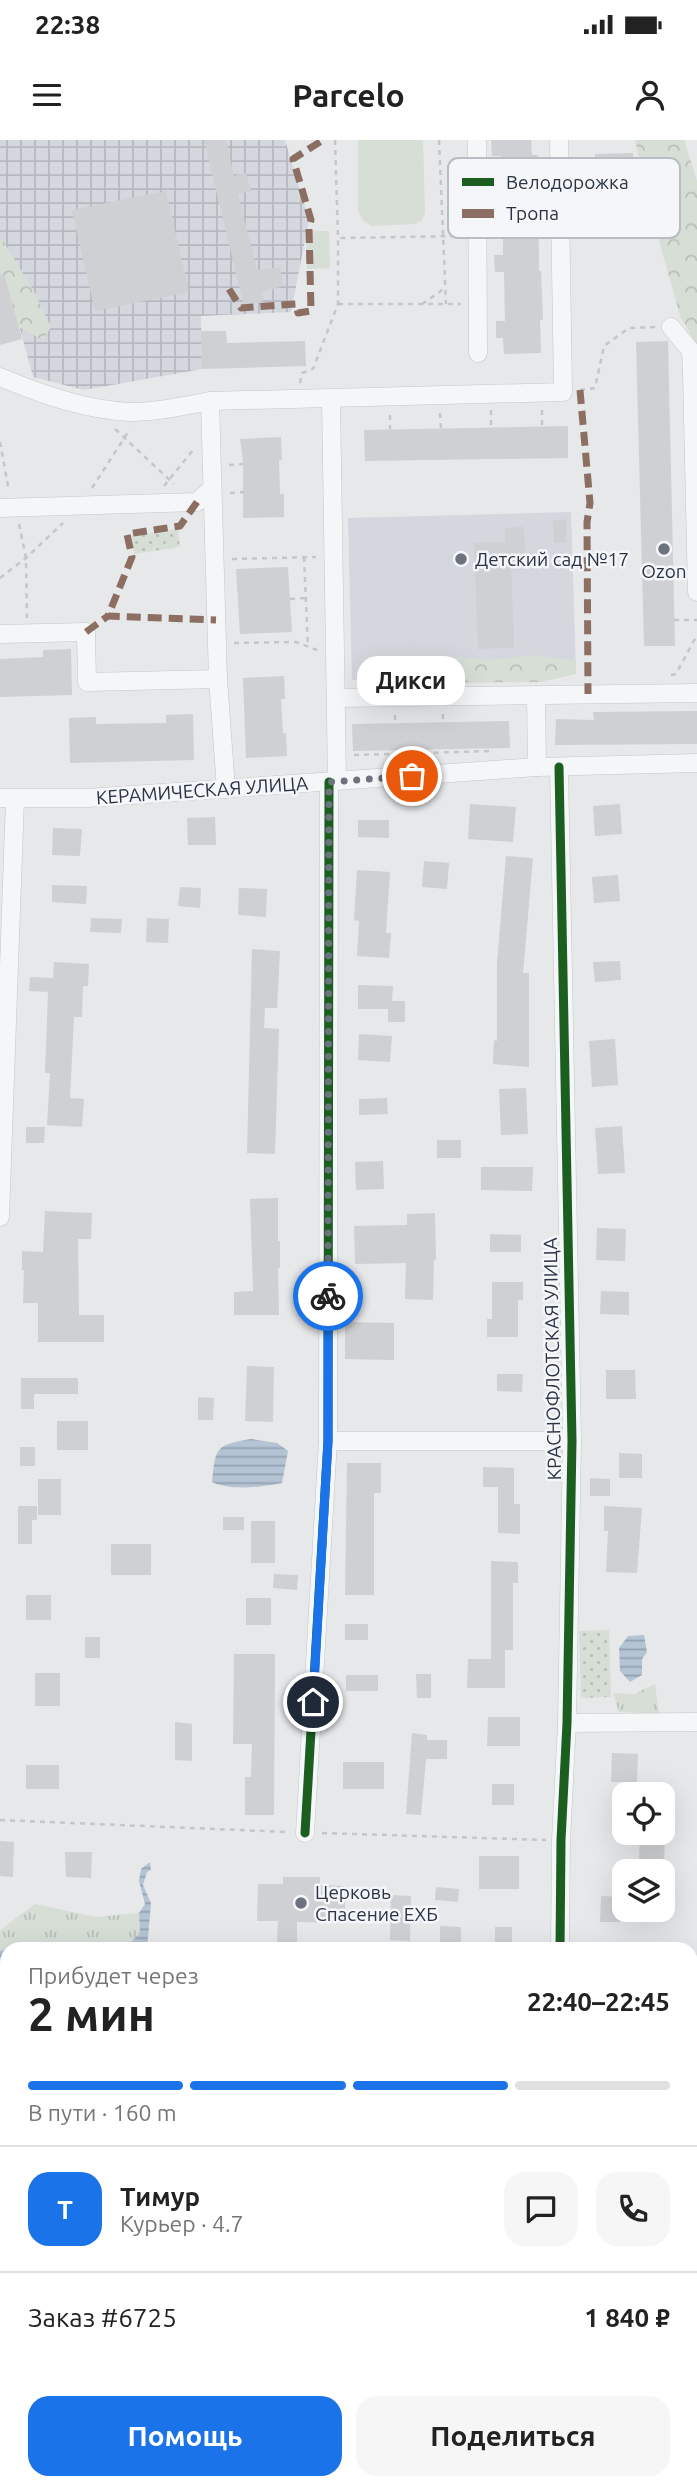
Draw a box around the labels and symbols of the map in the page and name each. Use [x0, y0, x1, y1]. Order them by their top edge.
legend [448, 158, 680, 238]
text: Велодорожка [506, 171, 629, 193]
text: Тропа [506, 202, 559, 224]
marker: Ozon [656, 541, 672, 557]
place label: Детский сад №17 [475, 548, 629, 570]
marker: Детский сад №17 [453, 551, 469, 567]
place label: Ozon [641, 560, 687, 582]
callout: Дикси [358, 657, 466, 706]
pin [382, 746, 442, 806]
street label: КЕРАМИЧЕСКАЯ УЛИЦА [95, 772, 309, 808]
street label: КРАСНОФЛОТСКАЯ УЛИЦА [539, 1237, 565, 1481]
courier [293, 1261, 363, 1331]
pin [283, 1672, 343, 1732]
place label: Церковь Спасение ЕХБ [315, 1881, 438, 1925]
marker: Церковь Спасение ЕХБ [293, 1895, 309, 1911]

